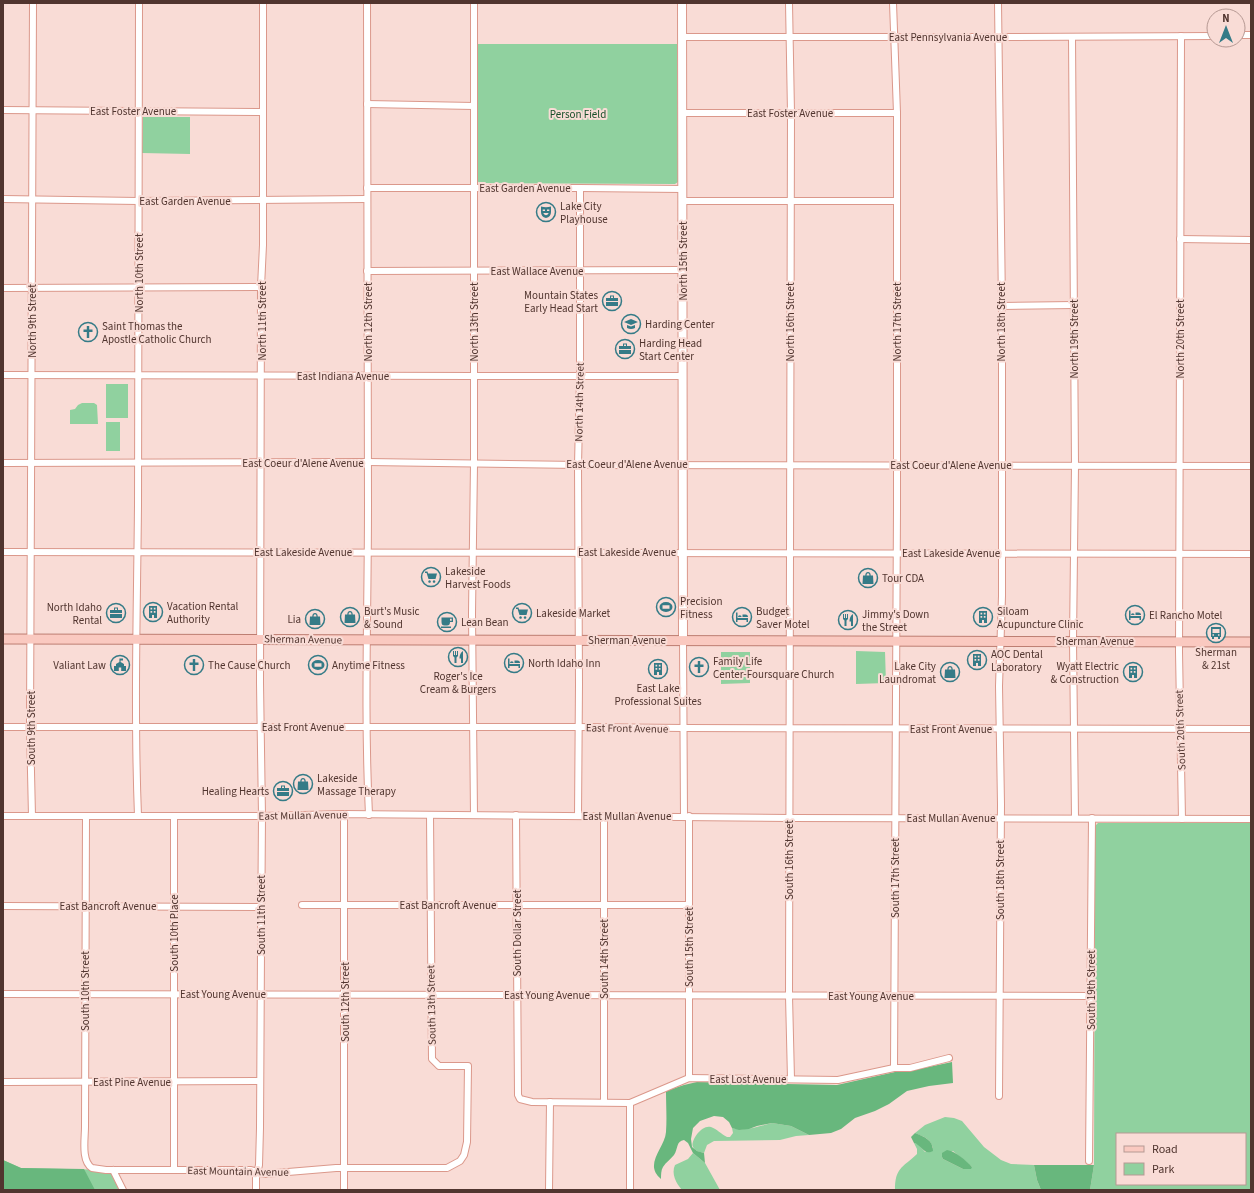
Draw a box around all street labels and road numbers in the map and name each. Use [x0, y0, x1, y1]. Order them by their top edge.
street label: East Pennsylvania Avenue [889, 30, 1008, 45]
street label: East Foster Avenue [90, 104, 177, 119]
street label: East Foster Avenue [747, 106, 834, 121]
street label: East Garden Avenue [479, 181, 571, 196]
street label: East Garden Avenue [139, 194, 231, 209]
street label: North 15th Street [676, 221, 691, 301]
street label: North 10th Street [132, 233, 147, 313]
street label: East Wallace Avenue [490, 264, 584, 279]
street label: North 11th Street [255, 281, 270, 361]
street label: North 12th Street [361, 282, 376, 362]
street label: North 13th Street [467, 282, 482, 362]
street label: North 16th Street [783, 282, 798, 362]
street label: North 17th Street [890, 282, 905, 362]
street label: North 18th Street [994, 282, 1009, 362]
street label: North 9th Street [25, 284, 40, 358]
street label: North 19th Street [1067, 299, 1082, 379]
street label: North 20th Street [1173, 299, 1188, 379]
street label: North 14th Street [571, 362, 588, 442]
street label: East Indiana Avenue [297, 369, 390, 384]
street label: East Coeur d'Alene Avenue [242, 456, 364, 471]
street label: East Coeur d'Alene Avenue [566, 457, 688, 472]
street label: East Coeur d'Alene Avenue [890, 458, 1012, 473]
street label: East Lakeside Avenue [254, 545, 353, 560]
street label: East Lakeside Avenue [578, 545, 677, 560]
street label: East Lakeside Avenue [902, 546, 1001, 561]
street label: Sherman Avenue [264, 631, 343, 648]
street label: Sherman Avenue [588, 633, 666, 648]
street label: Sherman Avenue [1056, 634, 1134, 649]
street label: South 20th Street [1172, 689, 1189, 770]
street label: South 9th Street [24, 690, 39, 765]
street label: East Front Avenue [262, 720, 345, 735]
street label: East Front Avenue [586, 720, 669, 737]
street label: East Front Avenue [910, 722, 993, 737]
street label: East Mullan Avenue [258, 807, 348, 824]
street label: East Mullan Avenue [583, 809, 672, 824]
street label: East Mullan Avenue [907, 811, 996, 826]
street label: South 16th Street [782, 820, 797, 900]
street label: South 17th Street [888, 838, 903, 918]
street label: South 18th Street [993, 840, 1008, 920]
street label: South 11th Street [254, 875, 269, 955]
street label: South Dollar Street [510, 889, 525, 977]
street label: South 10th Place [167, 894, 182, 972]
street label: East Bancroft Avenue [400, 898, 497, 913]
street label: East Bancroft Avenue [60, 899, 157, 914]
street label: South 15th Street [682, 907, 697, 987]
street label: South 14th Street [597, 919, 612, 999]
street label: South 19th Street [1084, 950, 1099, 1030]
street label: South 10th Street [78, 951, 93, 1031]
street label: South 12th Street [338, 962, 353, 1042]
street label: South 13th Street [423, 965, 440, 1045]
street label: East Young Avenue [180, 987, 267, 1002]
street label: East Young Avenue [504, 988, 591, 1003]
street label: East Young Avenue [828, 989, 915, 1004]
street label: East Lost Avenue [709, 1072, 787, 1087]
street label: East Pine Avenue [93, 1075, 172, 1090]
street label: East Mountain Avenue [187, 1163, 289, 1180]

